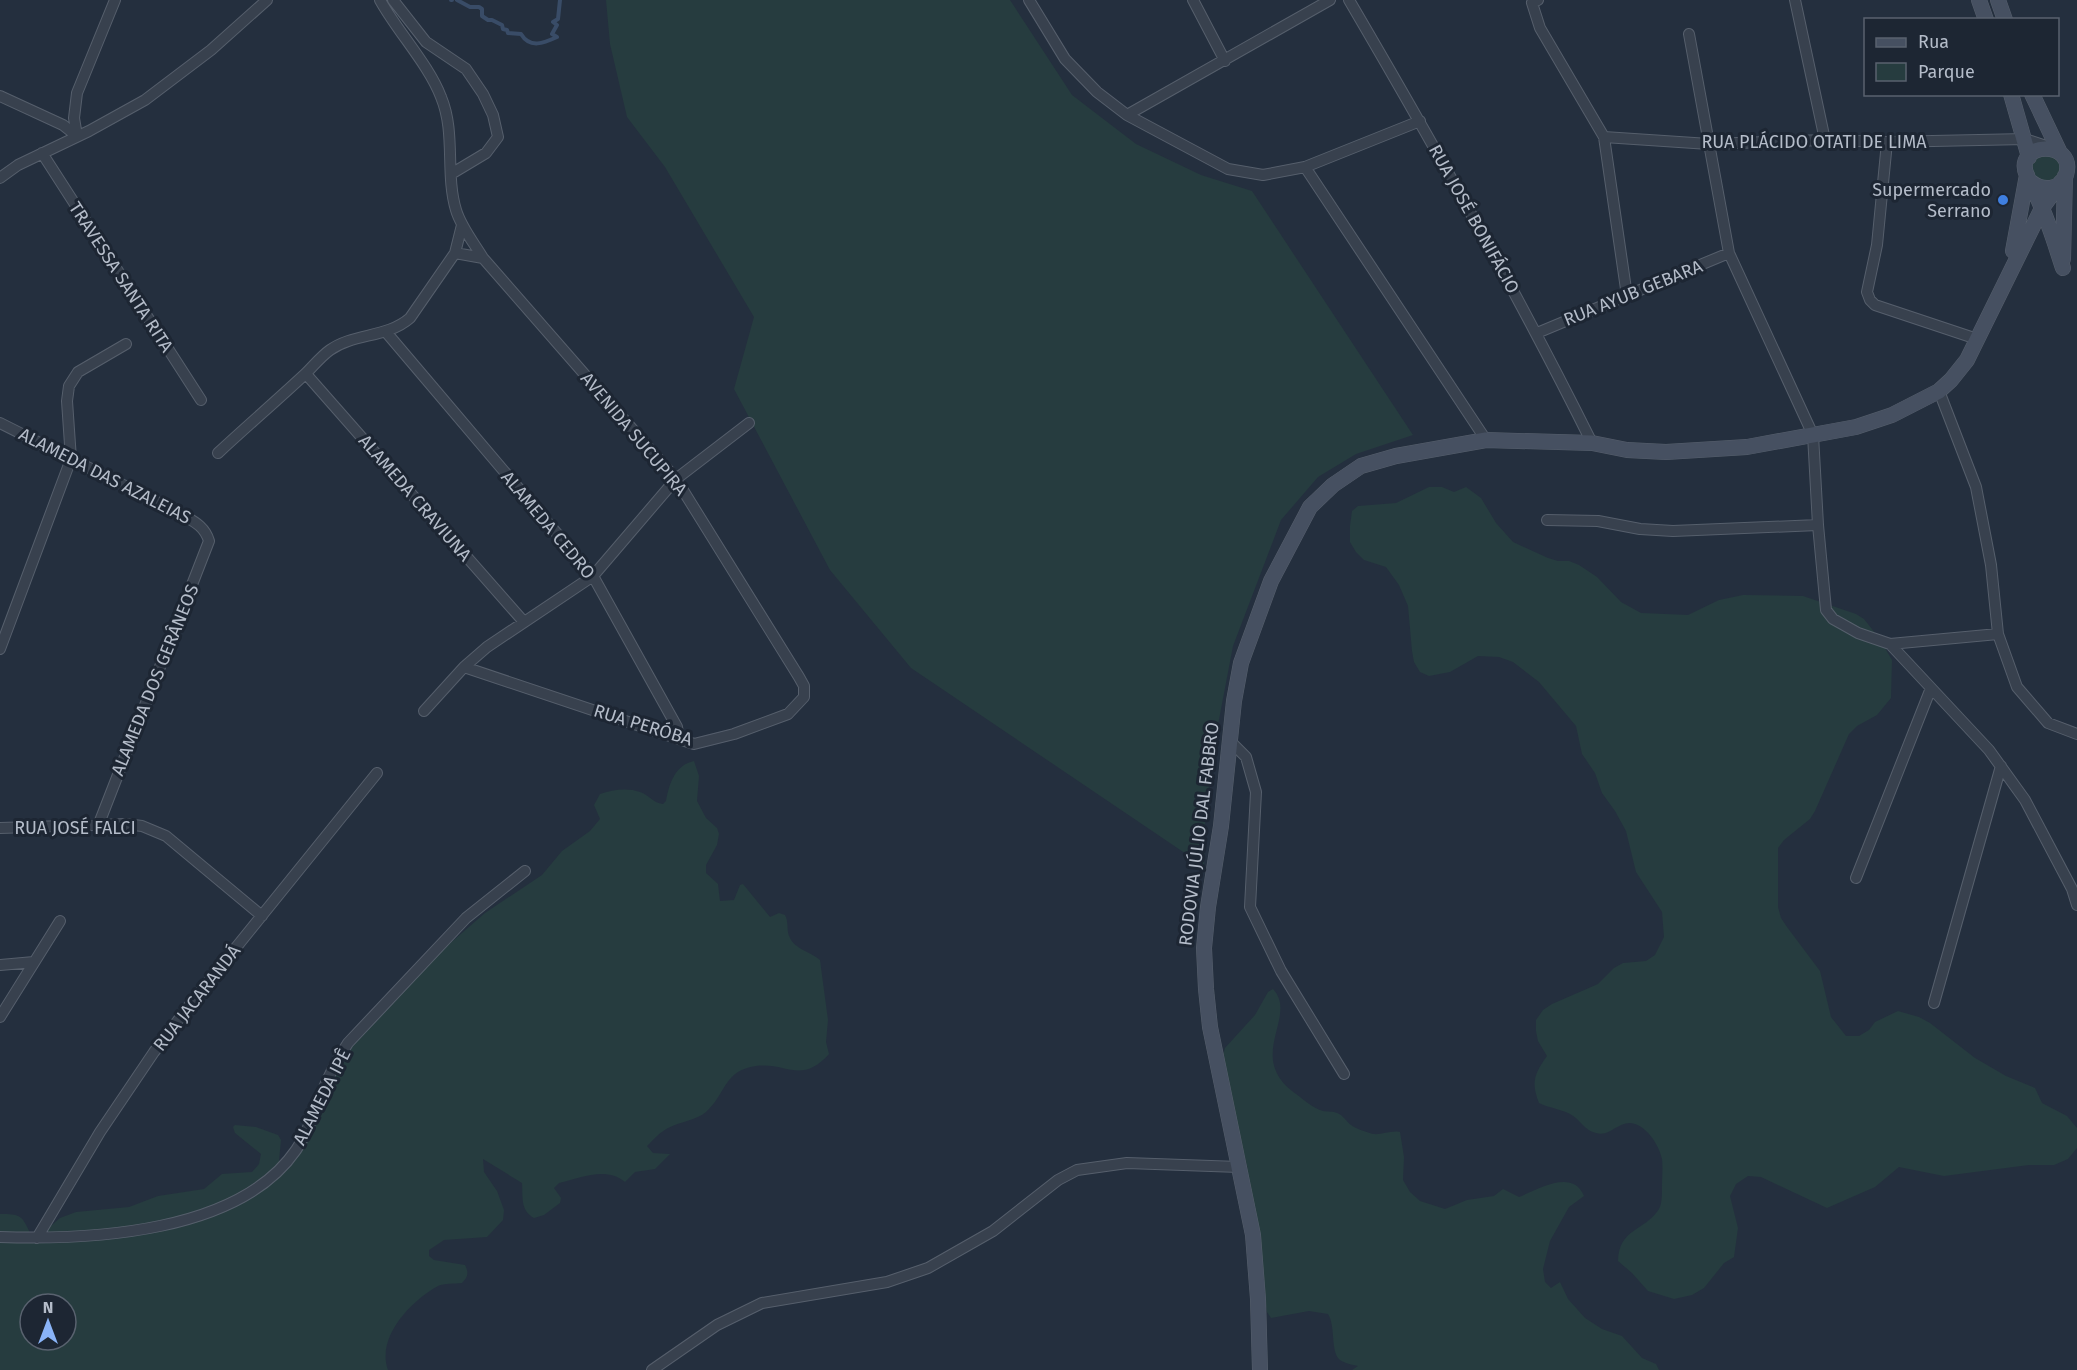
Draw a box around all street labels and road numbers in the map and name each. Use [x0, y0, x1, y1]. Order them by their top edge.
street label: RUA PLÁCIDO OTATI DE LIMA [1702, 130, 1927, 153]
street label: RUA JOSÉ BONIFÁCIO [1424, 140, 1525, 297]
street label: TRAVESSA SANTA RITA [64, 198, 178, 357]
street label: RUA AYUB GEBARA [1560, 255, 1706, 331]
street label: AVENIDA SUCUPIRA [576, 368, 692, 501]
street label: ALAMEDA DAS AZALEIAS [15, 423, 195, 529]
street label: ALAMEDA CRAVIUNA [354, 430, 476, 566]
street label: ALAMEDA CEDRO [496, 467, 600, 583]
street label: ALAMEDA DOS GERÂNEOS [106, 581, 204, 779]
street label: RUA PERÓBA [591, 700, 696, 751]
street label: RODOVIA JÚLIO DAL FABBRO [1173, 721, 1224, 947]
street label: RUA JOSÉ FALCI [14, 816, 136, 839]
street label: RUA JACARANDÁ [148, 939, 246, 1056]
street label: ALAMEDA IPÊ [288, 1045, 356, 1149]

